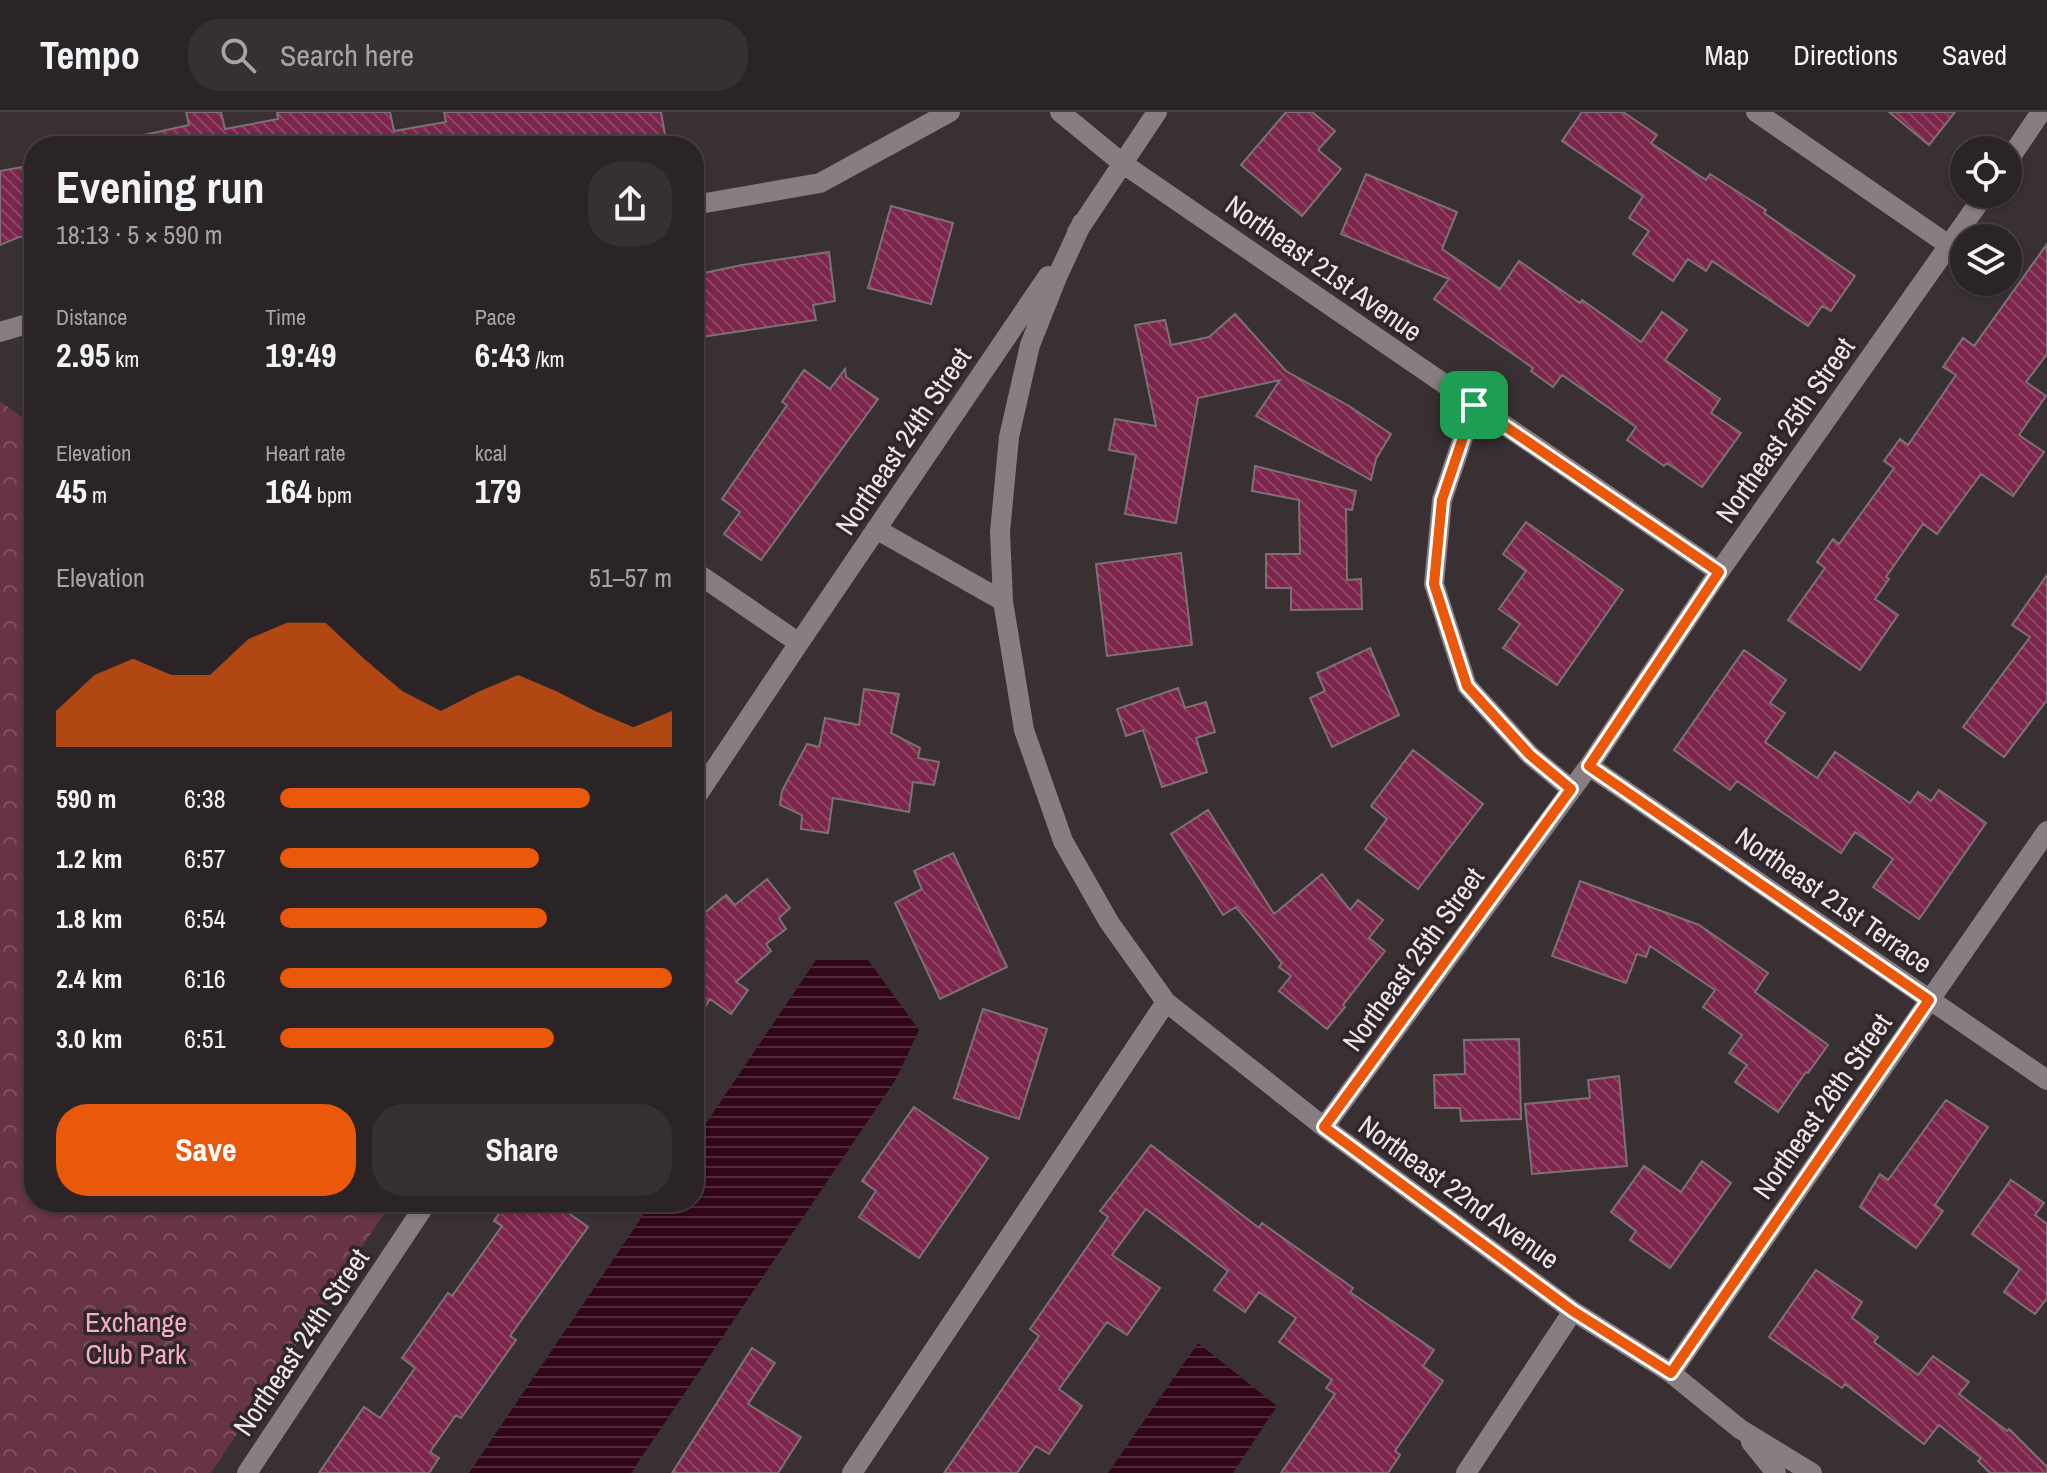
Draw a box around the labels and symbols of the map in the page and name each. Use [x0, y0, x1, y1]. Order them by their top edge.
street label: Northeast 21st Avenue [1218, 186, 1430, 350]
street label: Northeast 25th Street [1707, 330, 1863, 530]
street label: Northeast 24th Street [826, 340, 980, 542]
pin [1440, 371, 1508, 439]
street label: Northeast 21st Terrace [1728, 818, 1940, 982]
street label: Northeast 25th Street [1333, 860, 1493, 1058]
street label: Northeast 26th Street [1744, 1006, 1900, 1206]
street label: Northeast 22nd Avenue [1351, 1106, 1567, 1278]
street label: Northeast 24th Street [224, 1241, 378, 1443]
park label: Exchange Club Park [85, 1303, 187, 1373]

